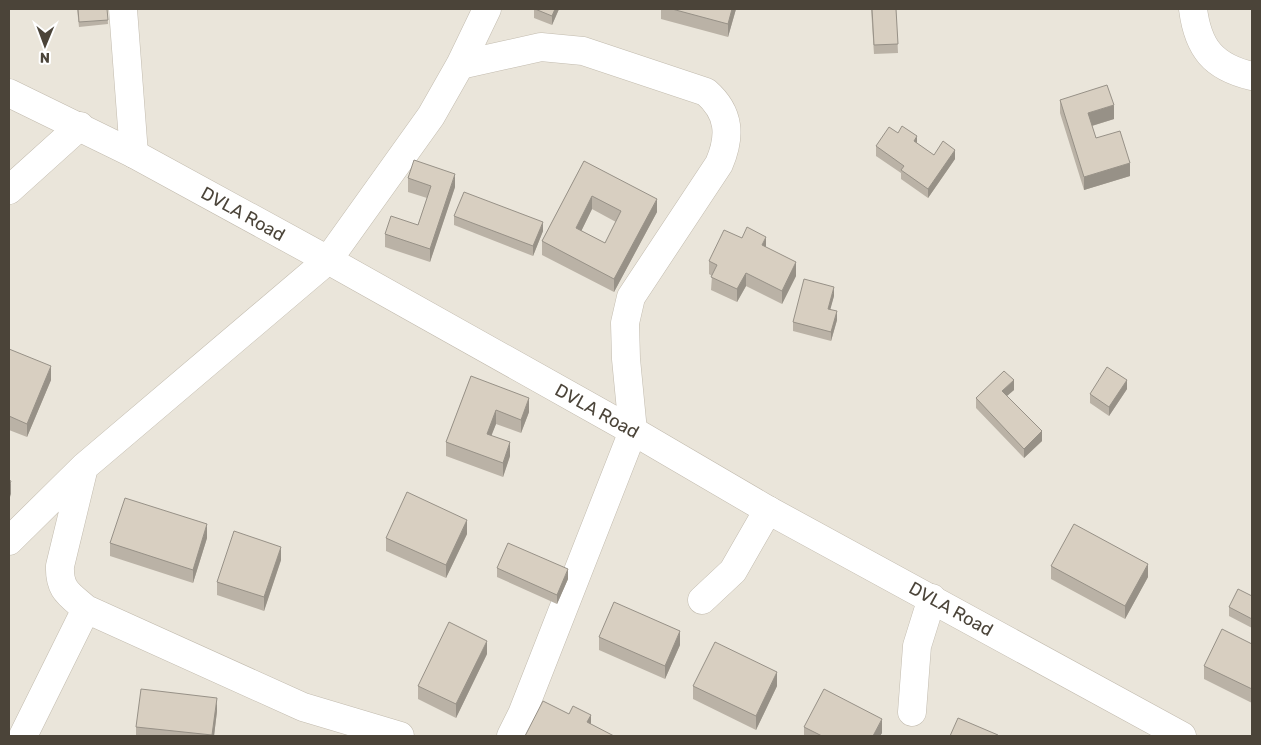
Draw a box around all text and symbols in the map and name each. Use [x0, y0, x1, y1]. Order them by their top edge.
north arrow [20, 20, 70, 70]
text: N [40, 49, 50, 66]
street label: DVLA Road [197, 182, 289, 246]
street label: DVLA Road [551, 379, 643, 443]
street label: DVLA Road [905, 577, 997, 641]

